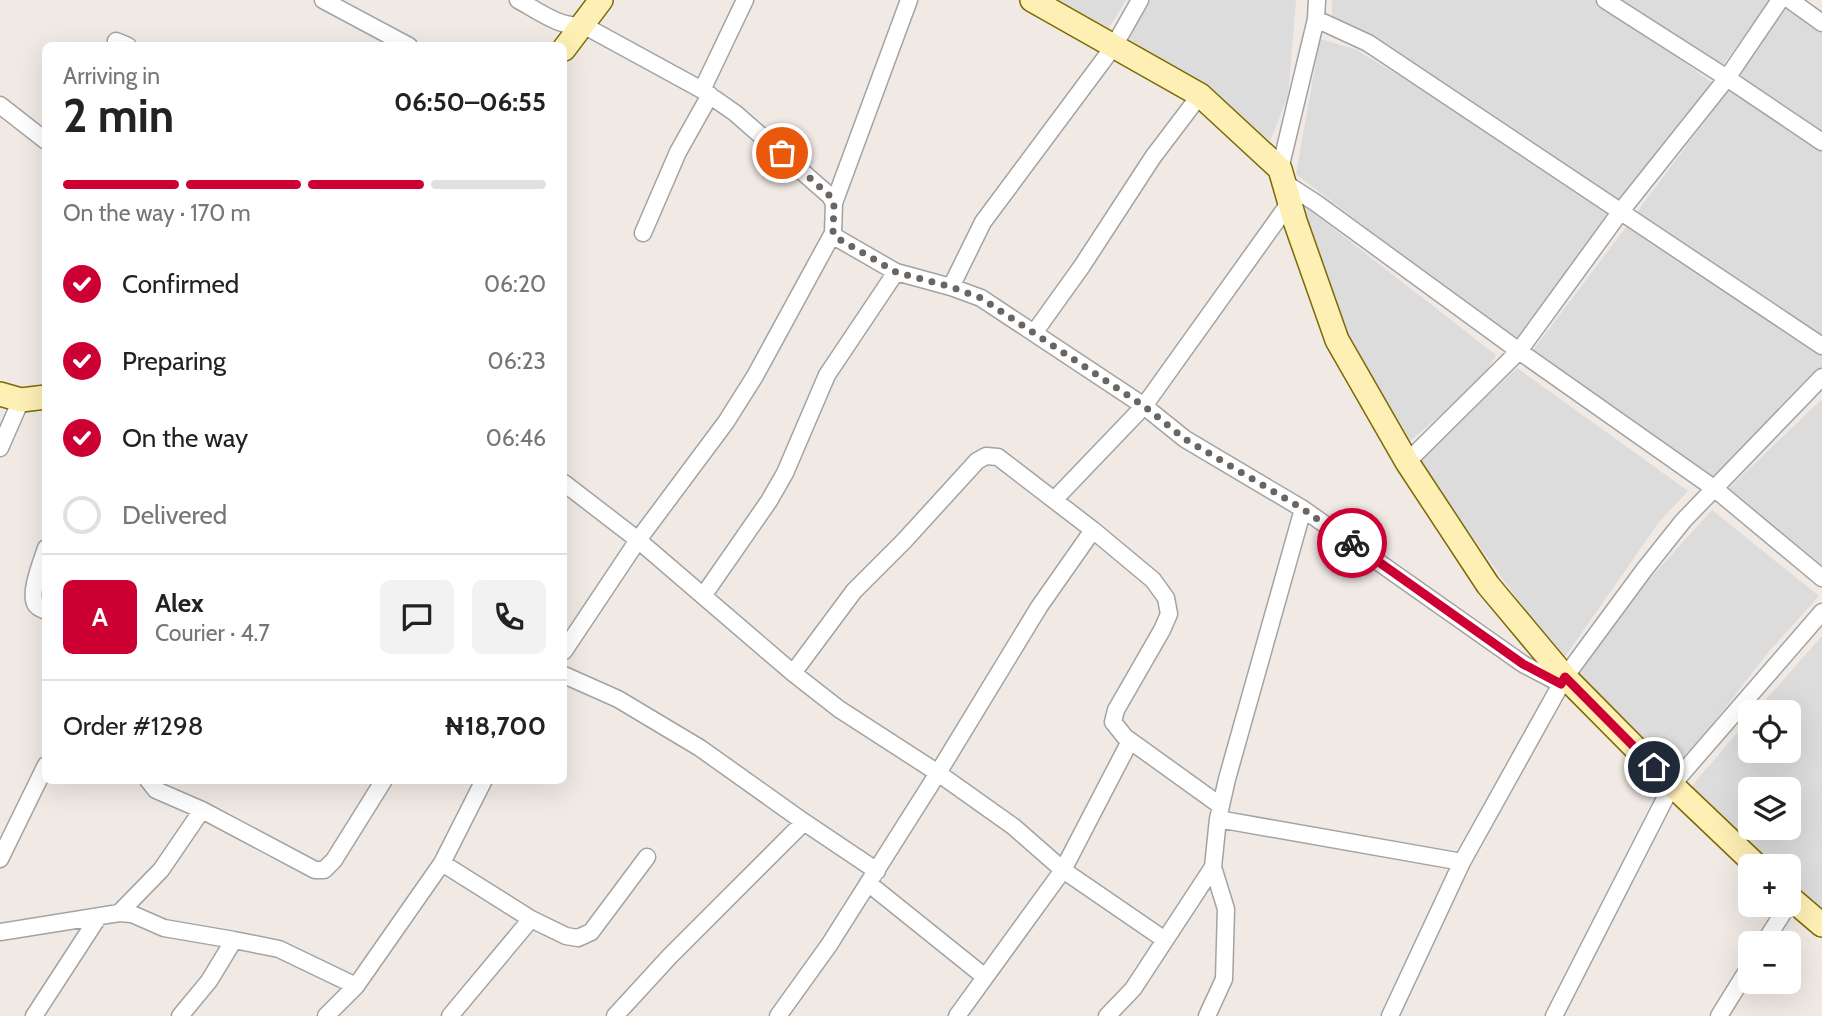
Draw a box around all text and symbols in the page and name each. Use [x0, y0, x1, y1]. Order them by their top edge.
text: Arriving in [63, 62, 160, 90]
text: 06:50–06:55 [394, 86, 546, 118]
text: 2 min [63, 88, 174, 144]
pin [752, 123, 812, 183]
icon: bag [763, 134, 801, 172]
text: On the way · 170 m [63, 199, 251, 227]
icon: check [63, 265, 101, 303]
text: Confirmed [122, 268, 239, 300]
text: 06:20 [484, 270, 546, 298]
icon: check [63, 342, 101, 380]
text: Preparing [122, 345, 226, 377]
text: 06:23 [488, 347, 546, 375]
icon: check [63, 419, 101, 457]
text: On the way [122, 422, 248, 454]
text: 06:46 [486, 424, 546, 452]
text: Delivered [122, 499, 227, 531]
courier [1317, 508, 1387, 578]
icon: bike [1333, 524, 1371, 562]
button: chat [380, 580, 454, 654]
button: phone [472, 580, 546, 654]
text: Alex [155, 587, 204, 619]
text: A [92, 601, 108, 633]
text: Courier · 4.7 [155, 619, 270, 647]
map controls [1738, 700, 1801, 994]
button: locate [1738, 700, 1801, 763]
text: Order #1298 [63, 710, 203, 742]
text: ₦18,700 [444, 710, 546, 742]
pin [1624, 737, 1684, 797]
icon: home [1635, 748, 1673, 786]
button: layers [1738, 777, 1801, 840]
button: + [1738, 854, 1801, 917]
button: − [1738, 931, 1801, 994]

